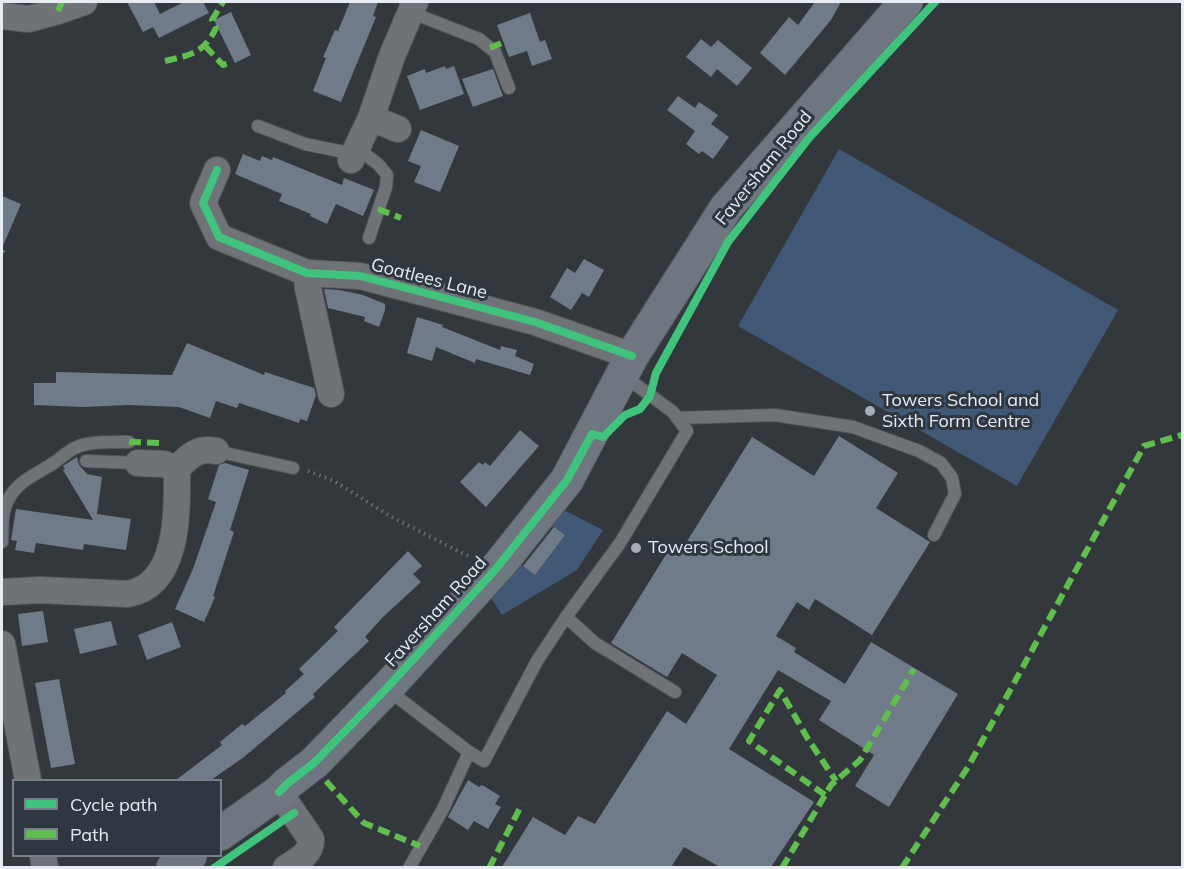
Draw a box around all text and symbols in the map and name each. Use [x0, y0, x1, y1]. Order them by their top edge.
street label: Faversham Road [711, 106, 817, 230]
street label: Goatlees Lane [369, 254, 489, 304]
place label: Towers School and Sixth Form Centre [882, 390, 1039, 432]
marker: Towers School and Sixth Form Centre [863, 404, 877, 418]
place label: Towers School [648, 537, 769, 559]
marker: Towers School [629, 541, 643, 555]
street label: Faversham Road [381, 552, 491, 672]
legend [12, 779, 222, 857]
text: Cycle path [70, 793, 157, 816]
text: Path [70, 823, 109, 846]

